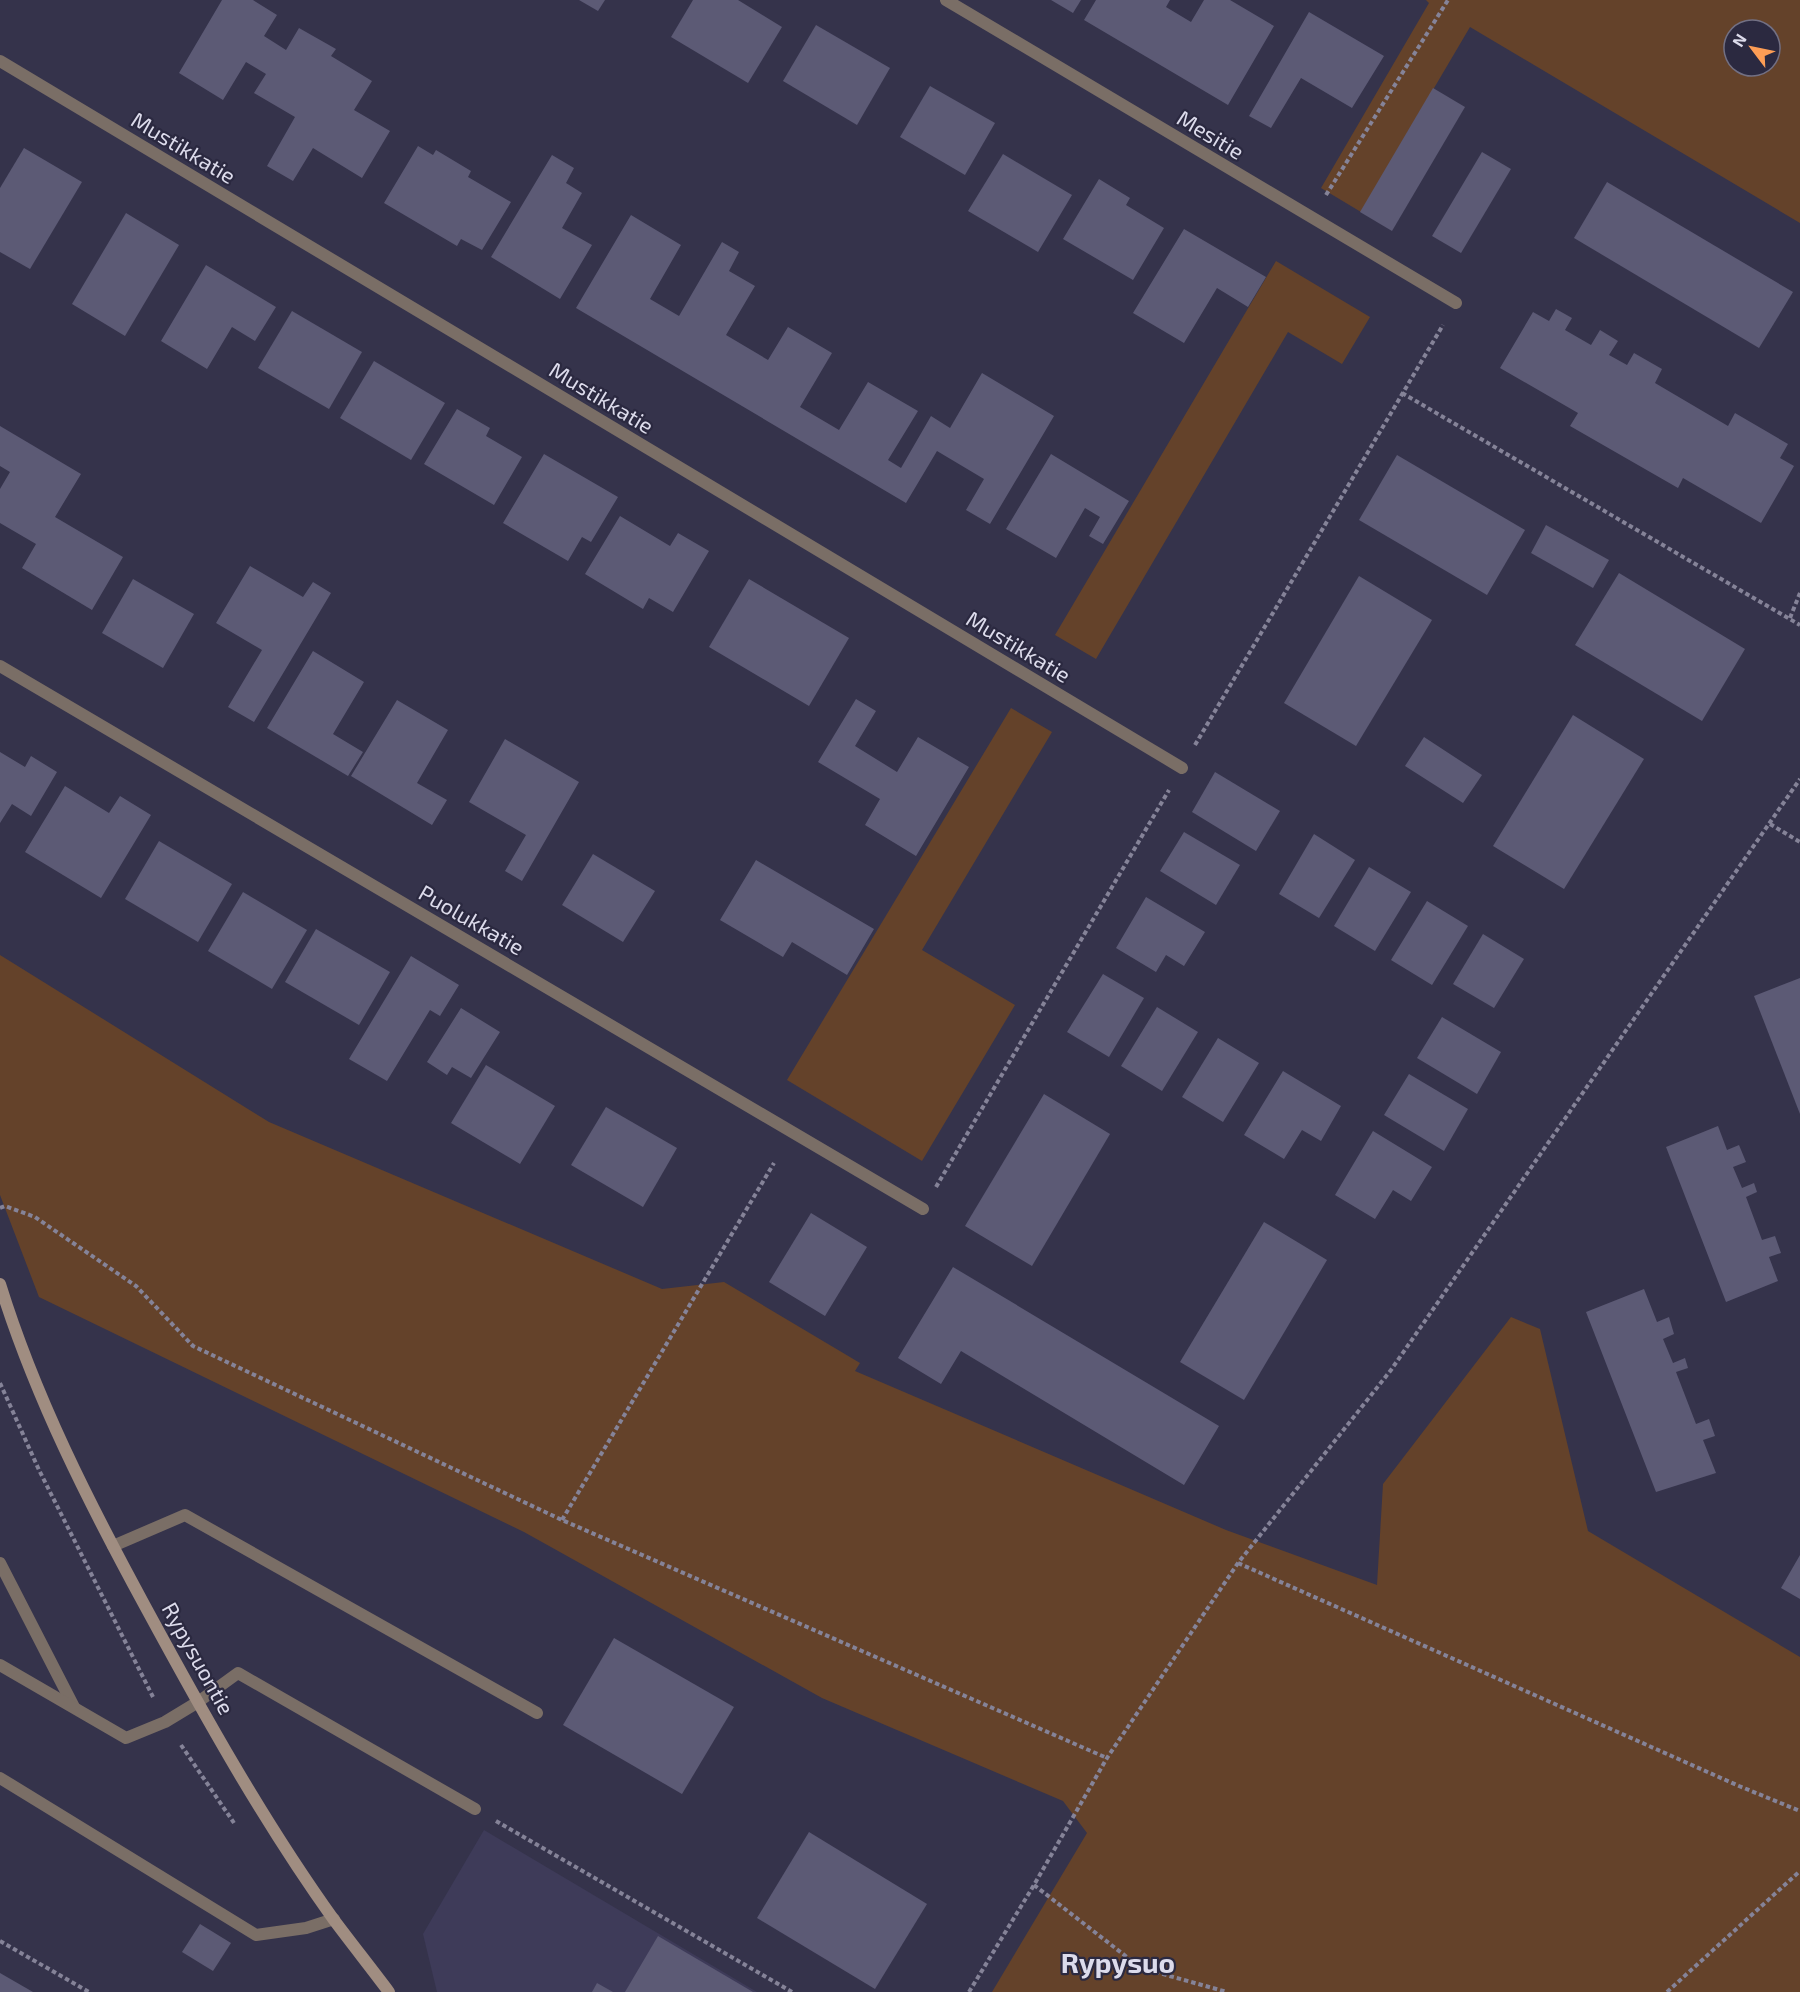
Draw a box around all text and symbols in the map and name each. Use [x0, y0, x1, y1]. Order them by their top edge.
north arrow [1722, 18, 1782, 78]
text: N [1728, 30, 1750, 50]
street label: Mesitie [1173, 104, 1249, 164]
street label: Mustikkatie [127, 106, 241, 188]
street label: Mustikkatie [545, 356, 659, 438]
street label: Mustikkatie [962, 605, 1076, 687]
street label: Puolukkatie [415, 878, 529, 960]
street label: Rypysuontie [158, 1597, 240, 1719]
district label: Rypysuo [1061, 1945, 1175, 1979]

